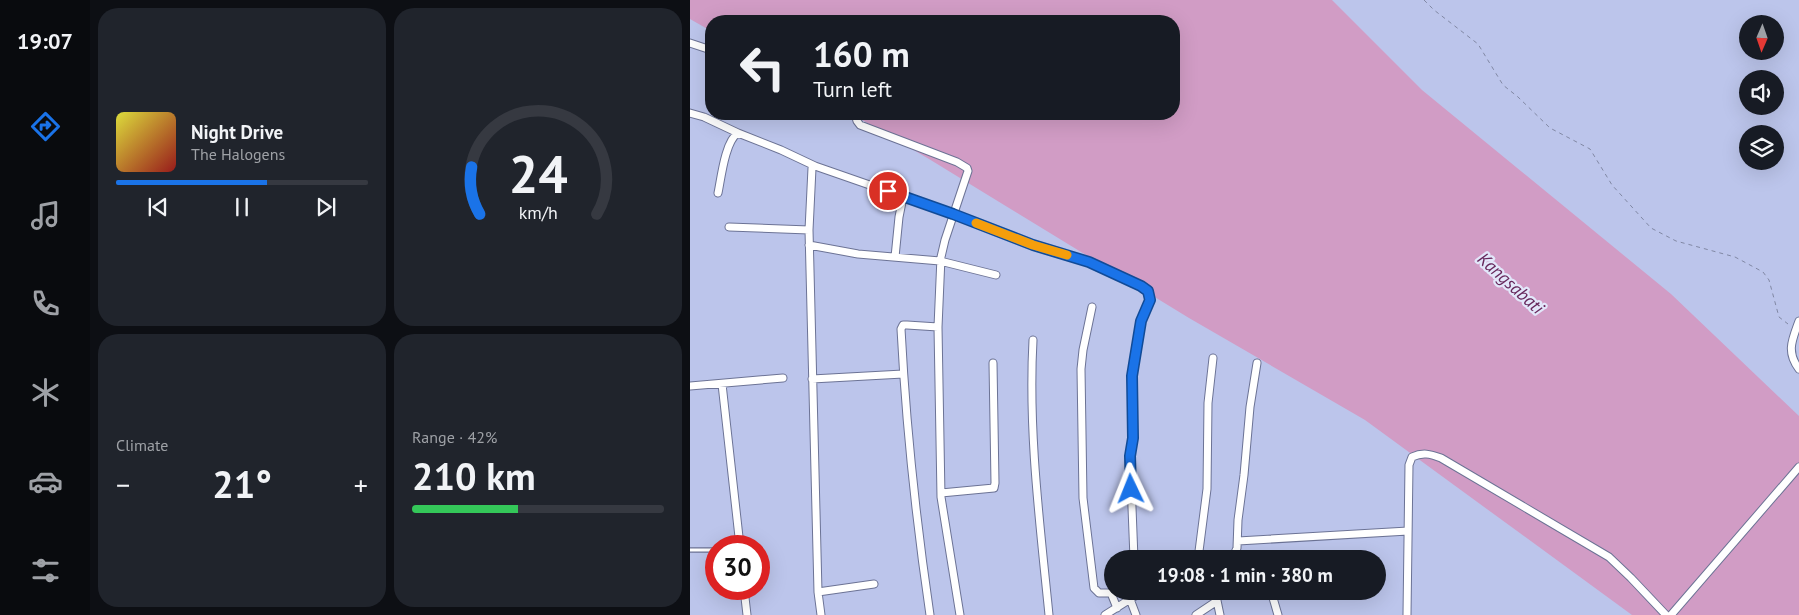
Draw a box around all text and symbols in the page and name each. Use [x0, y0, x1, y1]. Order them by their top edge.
north arrow [1739, 15, 1784, 60]
map controls [1739, 15, 1784, 170]
text: 19:07 [17, 27, 73, 55]
text: 160 m [813, 31, 910, 77]
icon: left [730, 35, 795, 100]
button: sound [1739, 70, 1784, 115]
text: Turn left [813, 75, 892, 103]
icon: directions [28, 109, 63, 144]
text: Night Drive [191, 120, 283, 144]
button: layers [1739, 125, 1784, 170]
text: 24 [509, 140, 567, 207]
text: The Halogens [191, 144, 285, 164]
pin [867, 170, 909, 212]
icon: arrive [874, 177, 902, 205]
icon: previous [144, 193, 172, 221]
icon: pause [228, 193, 256, 221]
icon: next [312, 193, 340, 221]
icon: music [28, 198, 63, 233]
text: km/h [518, 201, 558, 224]
water label: Kangsabati [1473, 247, 1550, 320]
icon: phone [28, 286, 63, 321]
icon: climate [28, 375, 63, 410]
text: Range · 42% [412, 427, 497, 447]
text: Climate [116, 435, 168, 455]
text: 210 km [412, 451, 536, 500]
text: 21° [212, 459, 272, 508]
position arrow [1104, 462, 1156, 514]
icon: car [28, 464, 63, 499]
text: − [116, 466, 130, 503]
text: + [354, 466, 368, 503]
speed limit sign: 30 [705, 535, 770, 600]
icon: filters [28, 553, 63, 588]
text: 19:08 · 1 min · 380 m [1157, 563, 1333, 587]

